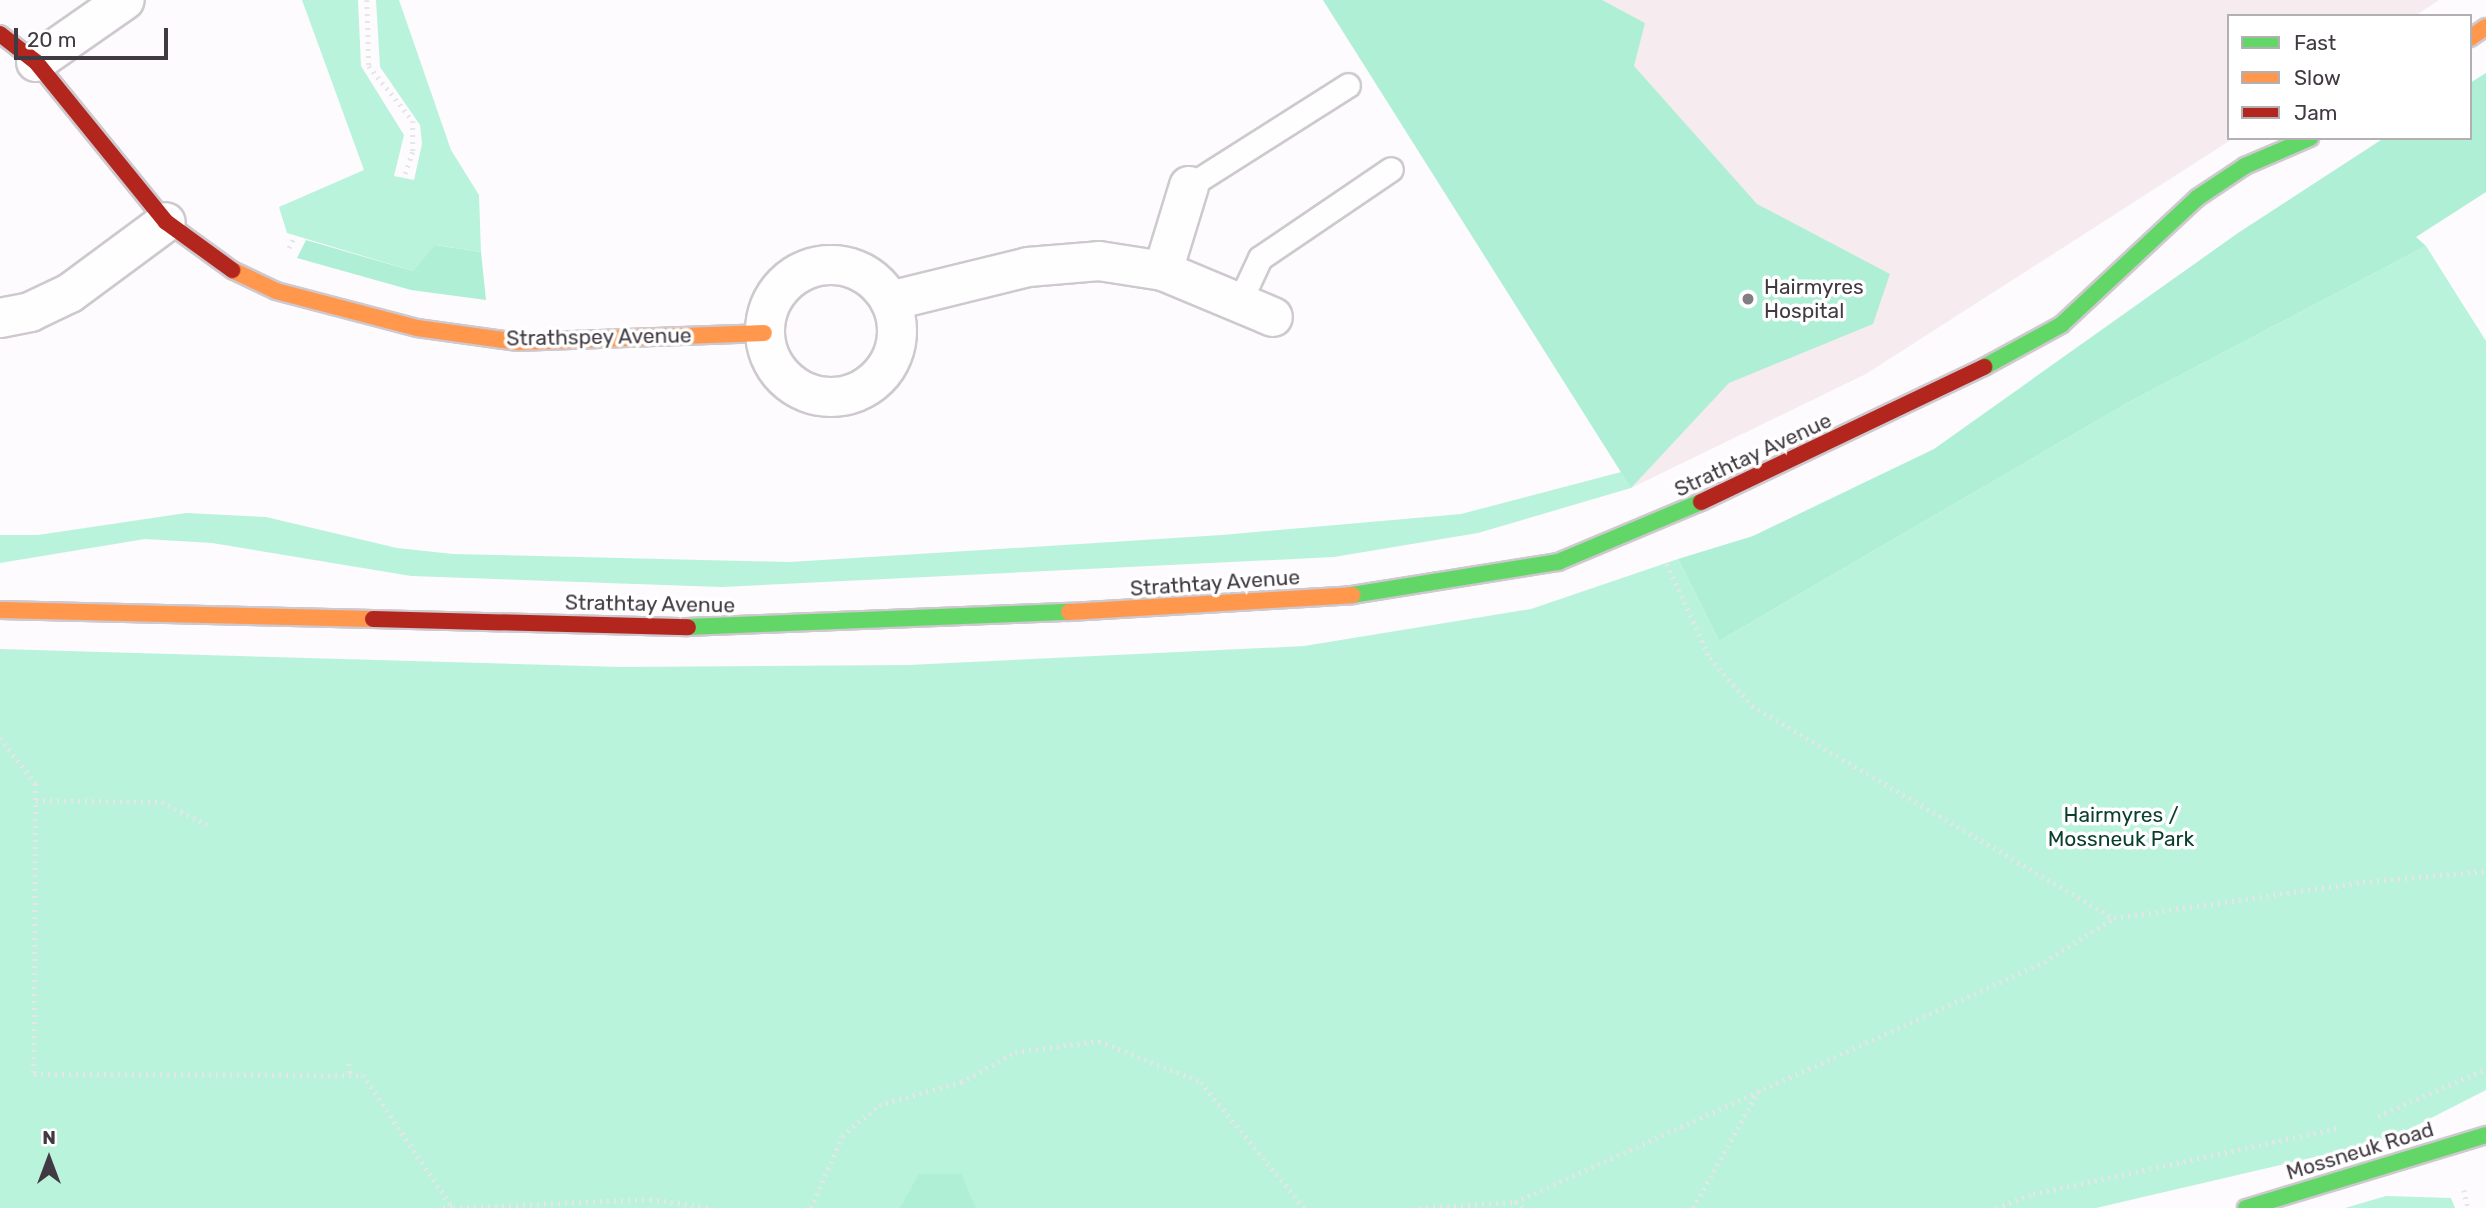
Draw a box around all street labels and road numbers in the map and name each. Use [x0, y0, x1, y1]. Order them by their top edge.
street label: Strathspey Avenue [506, 323, 692, 351]
street label: Strathtay Avenue [1670, 407, 1836, 503]
street label: Strathtay Avenue [1129, 564, 1301, 602]
street label: Strathtay Avenue [564, 590, 736, 618]
street label: Mossneuk Road [2283, 1117, 2437, 1185]

